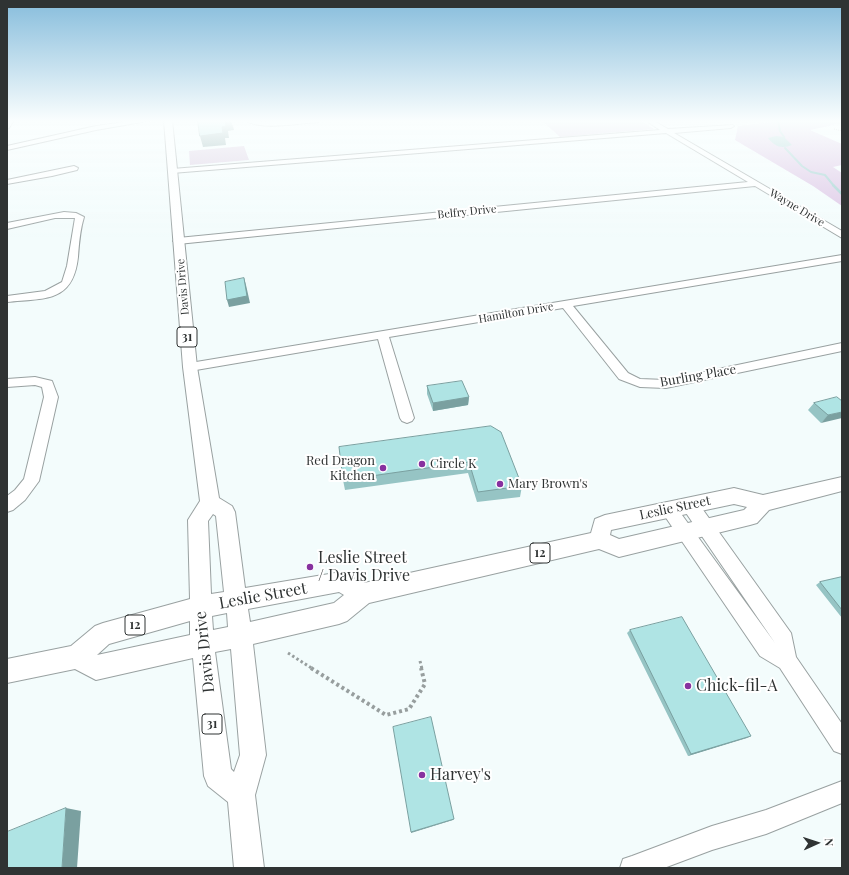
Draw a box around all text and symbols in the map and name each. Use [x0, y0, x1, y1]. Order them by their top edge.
street label: Wayne Drive [767, 186, 827, 230]
street label: Belfry Drive [437, 202, 497, 222]
street label: Davis Drive [174, 258, 192, 316]
street label: Hamilton Drive [477, 300, 555, 326]
road number: 31 [177, 327, 197, 347]
street label: Burling Place [659, 362, 737, 390]
place label: Red Dragon Kitchen [306, 453, 375, 484]
place label: Circle K [430, 456, 477, 472]
marker: Circle K [417, 459, 427, 469]
marker: Red Dragon Kitchen [378, 463, 388, 473]
place label: Mary Brown's [508, 476, 588, 492]
marker: Mary Brown's [495, 479, 505, 489]
street label: Leslie Street [638, 493, 712, 523]
road number: 12 [530, 543, 550, 563]
place label: Leslie Street / Davis Drive [318, 548, 410, 586]
marker: Leslie Street / Davis Drive [305, 562, 315, 572]
street label: Leslie Street [218, 579, 308, 613]
street label: Davis Drive [191, 610, 219, 694]
road number: 12 [125, 615, 145, 635]
place label: Chick-fil-A [696, 676, 778, 696]
marker: Chick-fil-A [683, 681, 693, 691]
road number: 31 [202, 714, 222, 734]
place label: Harvey's [430, 765, 491, 785]
marker: Harvey's [417, 770, 427, 780]
north arrow [797, 823, 837, 863]
text: N [822, 838, 837, 847]

